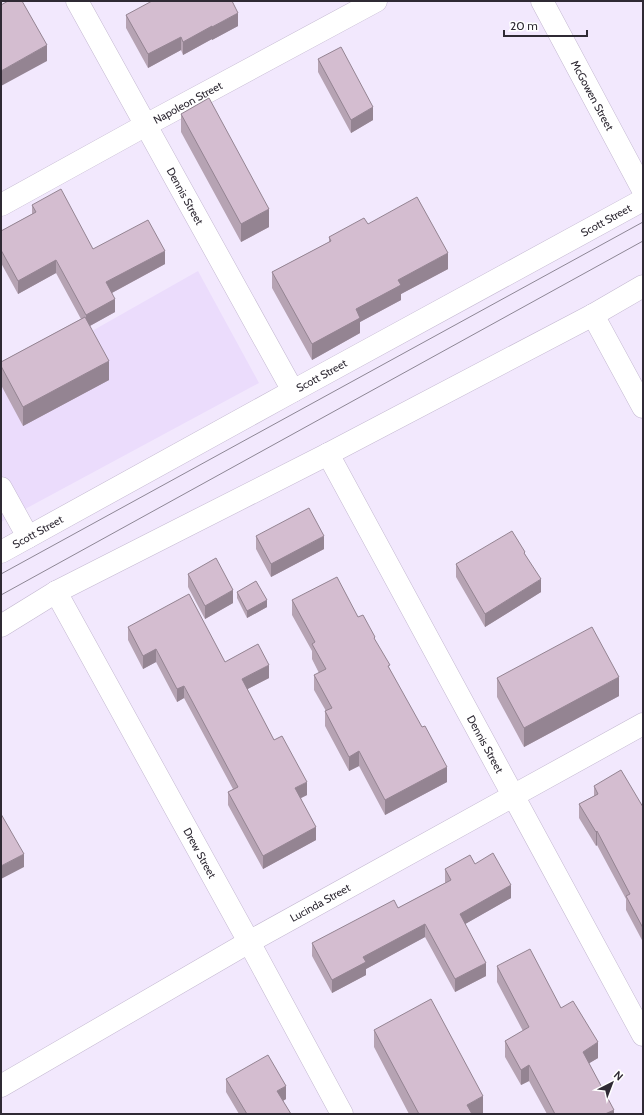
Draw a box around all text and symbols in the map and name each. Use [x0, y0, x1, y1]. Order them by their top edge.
scale bar [504, 12, 587, 38]
text: 20 m [510, 18, 538, 33]
street label: McGowen Street [568, 58, 617, 133]
street label: Napoleon Street [151, 78, 225, 127]
street label: Dennis Street [164, 165, 207, 228]
street label: Scott Street [578, 201, 634, 240]
street label: Scott Street [294, 356, 350, 395]
street label: Scott Street [10, 512, 66, 551]
street label: Dennis Street [464, 713, 507, 776]
street label: Drew Street [180, 825, 220, 881]
street label: Lucinda Street [287, 880, 353, 925]
north arrow [592, 1063, 632, 1103]
text: N [611, 1068, 626, 1083]

